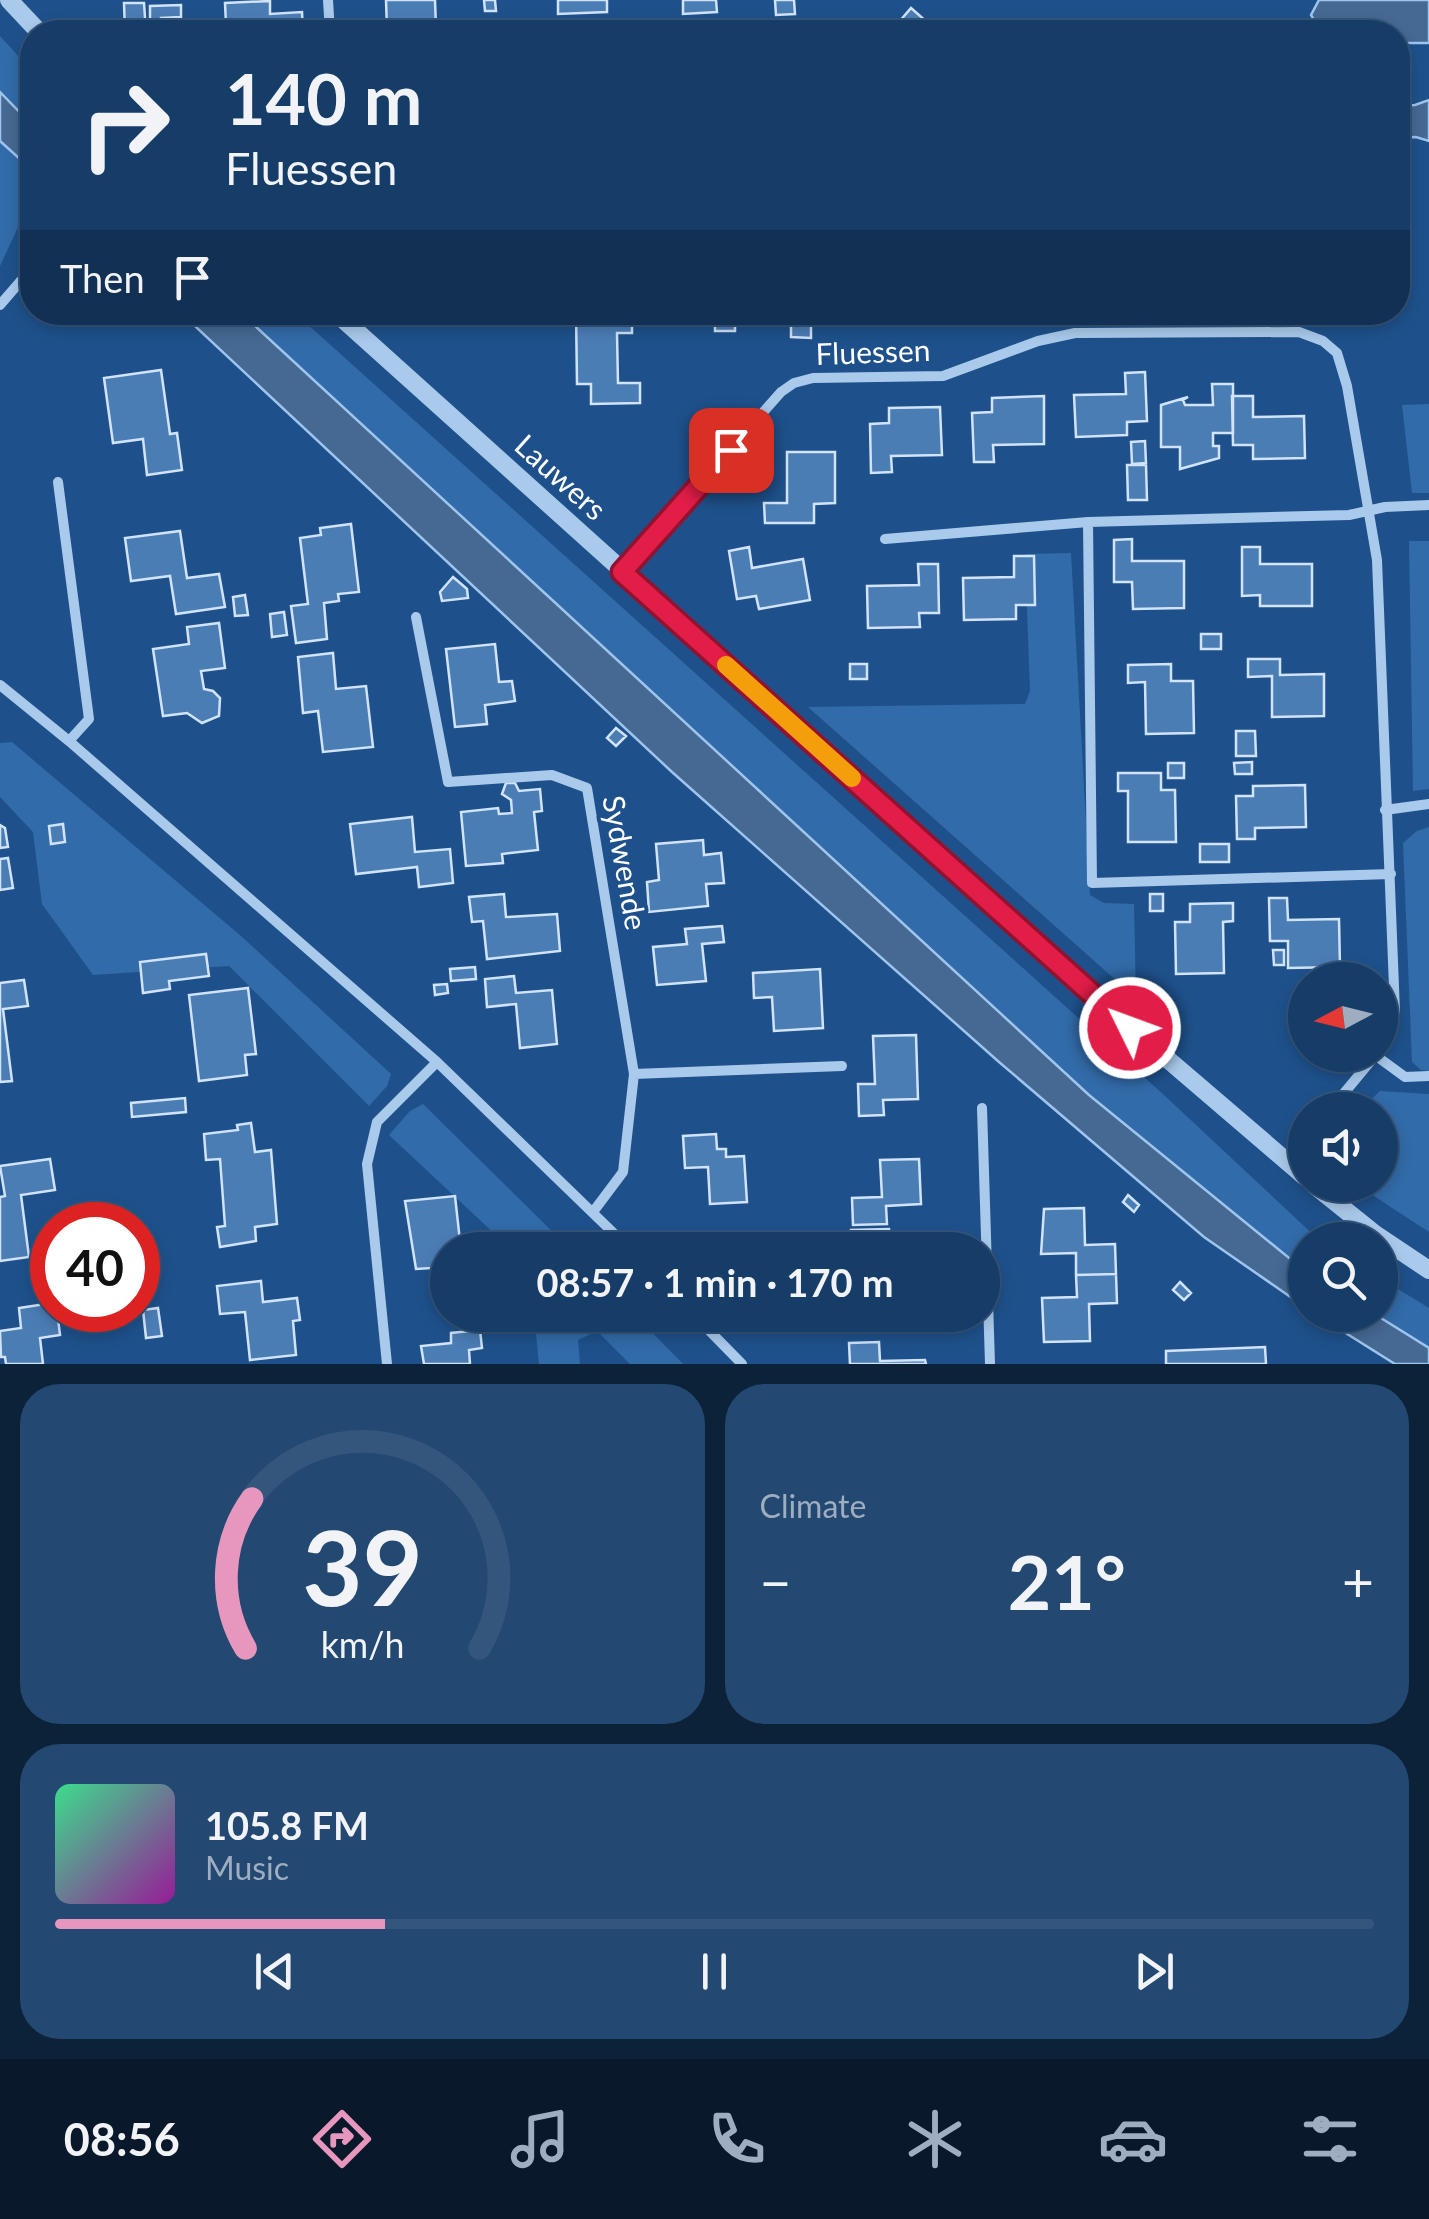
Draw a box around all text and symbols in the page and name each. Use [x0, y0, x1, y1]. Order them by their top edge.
text: 140 m [225, 56, 422, 140]
icon: right [60, 60, 190, 190]
text: Fluessen [225, 141, 397, 195]
icon: arrive [165, 250, 220, 305]
text: Then [60, 255, 145, 301]
street label: Fluessen [815, 331, 931, 371]
pin [689, 408, 774, 493]
icon: arrive [704, 423, 759, 478]
street label: Lauwers [508, 426, 614, 527]
street label: Sydwende [596, 793, 655, 933]
north arrow [1288, 962, 1398, 1072]
map controls [1288, 962, 1398, 1332]
position arrow [1078, 976, 1182, 1080]
button: sound [1288, 1092, 1398, 1202]
speed limit sign: 40 [30, 1202, 160, 1332]
button: search [1288, 1222, 1398, 1332]
text: 08:57 · 1 min · 170 m [536, 1259, 894, 1305]
text: Climate [760, 1486, 866, 1525]
text: 39 [302, 1503, 423, 1628]
text: 21° [1008, 1536, 1126, 1626]
text: − [760, 1548, 791, 1614]
text: + [1342, 1548, 1374, 1614]
text: km/h [320, 1623, 404, 1666]
text: 105.8 FM [205, 1802, 369, 1848]
text: Music [205, 1848, 289, 1887]
icon: previous [247, 1944, 302, 1999]
icon: pause [687, 1944, 742, 1999]
icon: next [1127, 1944, 1182, 1999]
icon: directions [307, 2104, 377, 2174]
icon: music [505, 2104, 575, 2174]
icon: phone [702, 2104, 772, 2174]
icon: climate [900, 2104, 970, 2174]
icon: car [1098, 2104, 1168, 2174]
icon: filters [1295, 2104, 1365, 2174]
text: 08:56 [64, 2112, 180, 2166]

